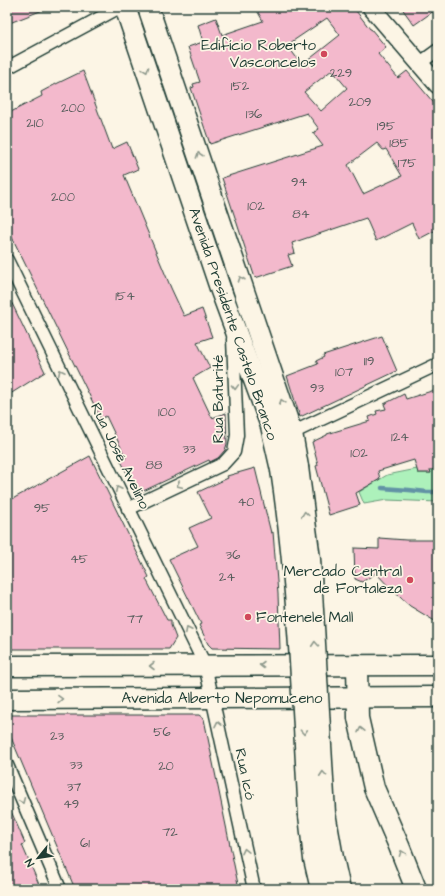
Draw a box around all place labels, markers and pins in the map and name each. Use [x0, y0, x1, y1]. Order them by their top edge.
place label: Edifício Roberto Vasconcelos [201, 35, 317, 73]
marker: Edifício Roberto Vasconcelos [319, 49, 329, 59]
place label: Mercado Central de Fortaleza [283, 561, 402, 599]
marker: Mercado Central de Fortaleza [405, 575, 415, 585]
place label: Fontenele Mall [256, 607, 353, 628]
marker: Fontenele Mall [243, 612, 253, 622]

